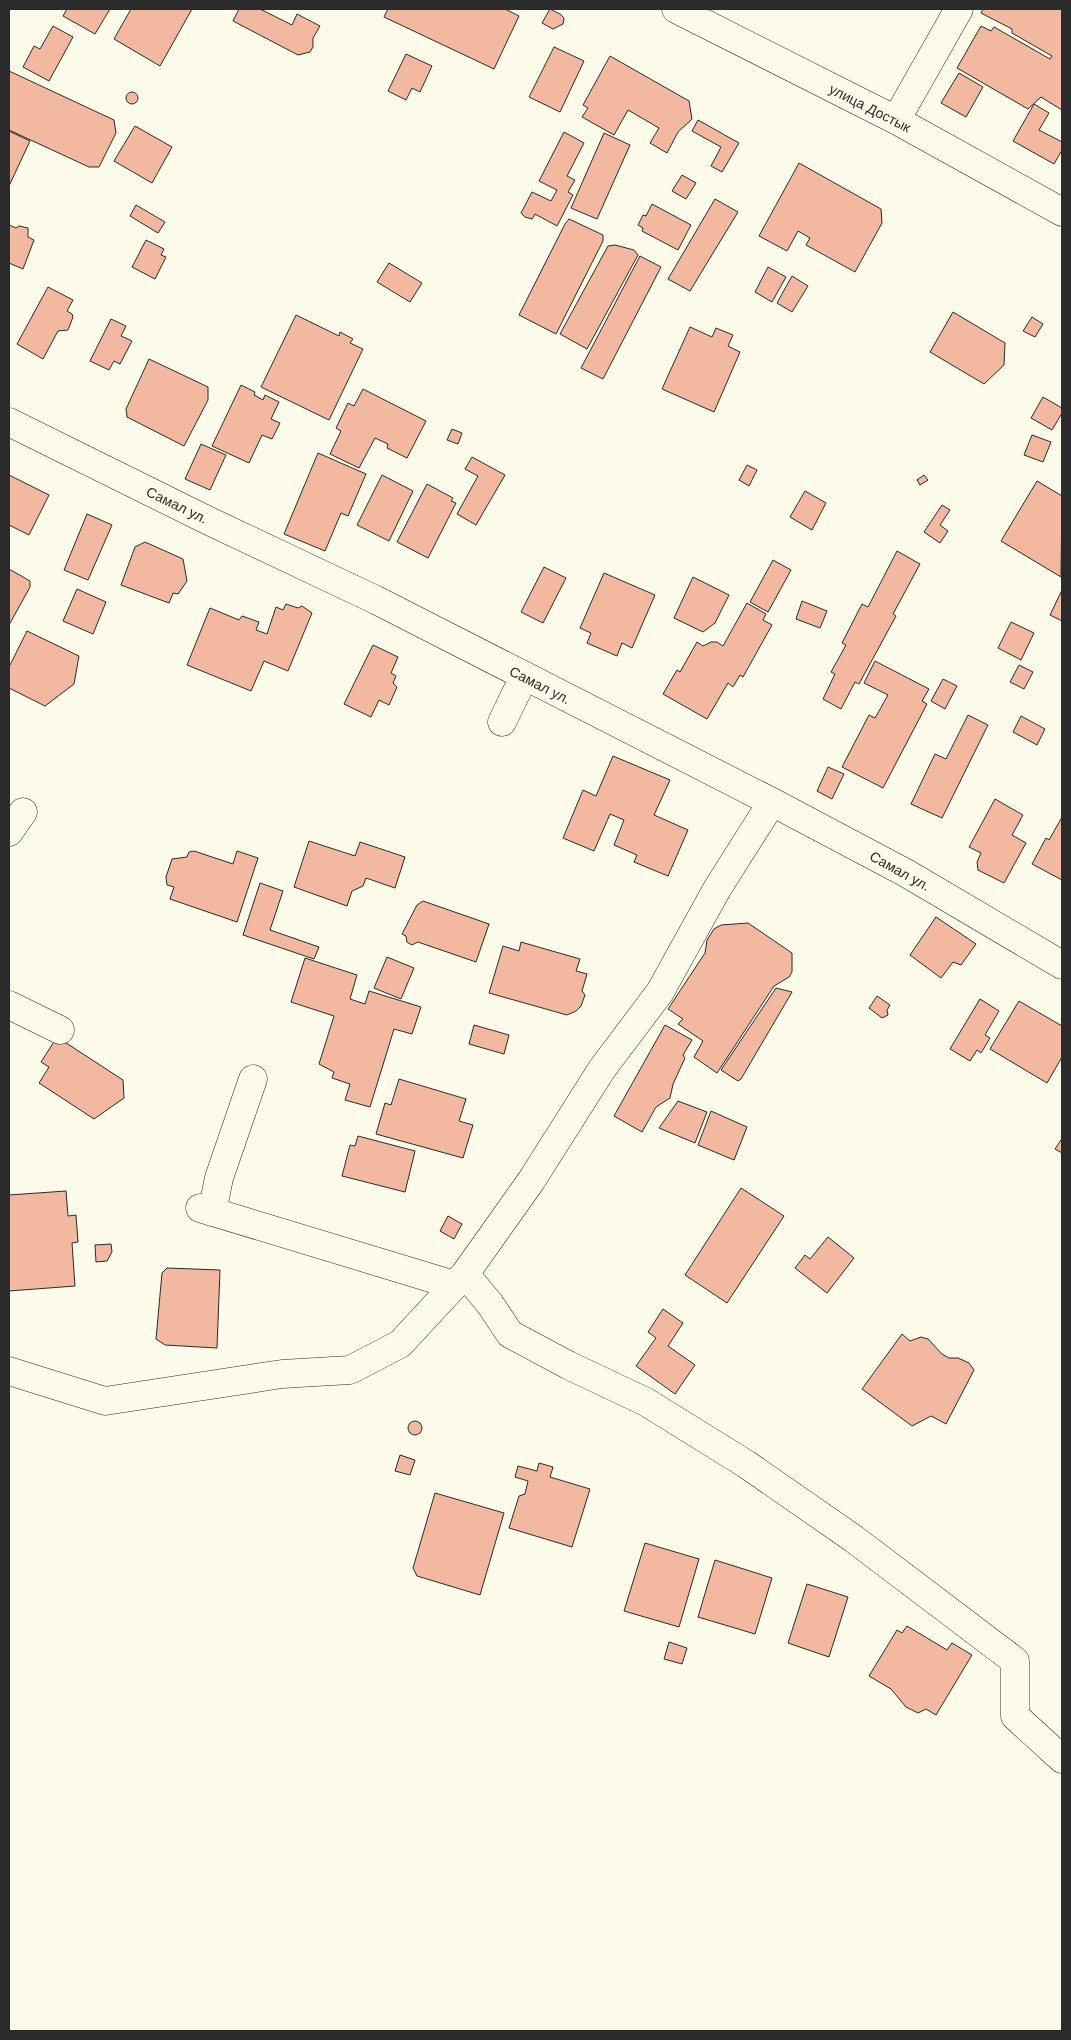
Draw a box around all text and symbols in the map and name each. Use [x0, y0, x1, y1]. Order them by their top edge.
street label: улица Достык [827, 81, 914, 136]
street label: Самал ул. [144, 483, 210, 527]
street label: Самал ул. [507, 663, 573, 707]
street label: Самал ул. [867, 848, 933, 894]

